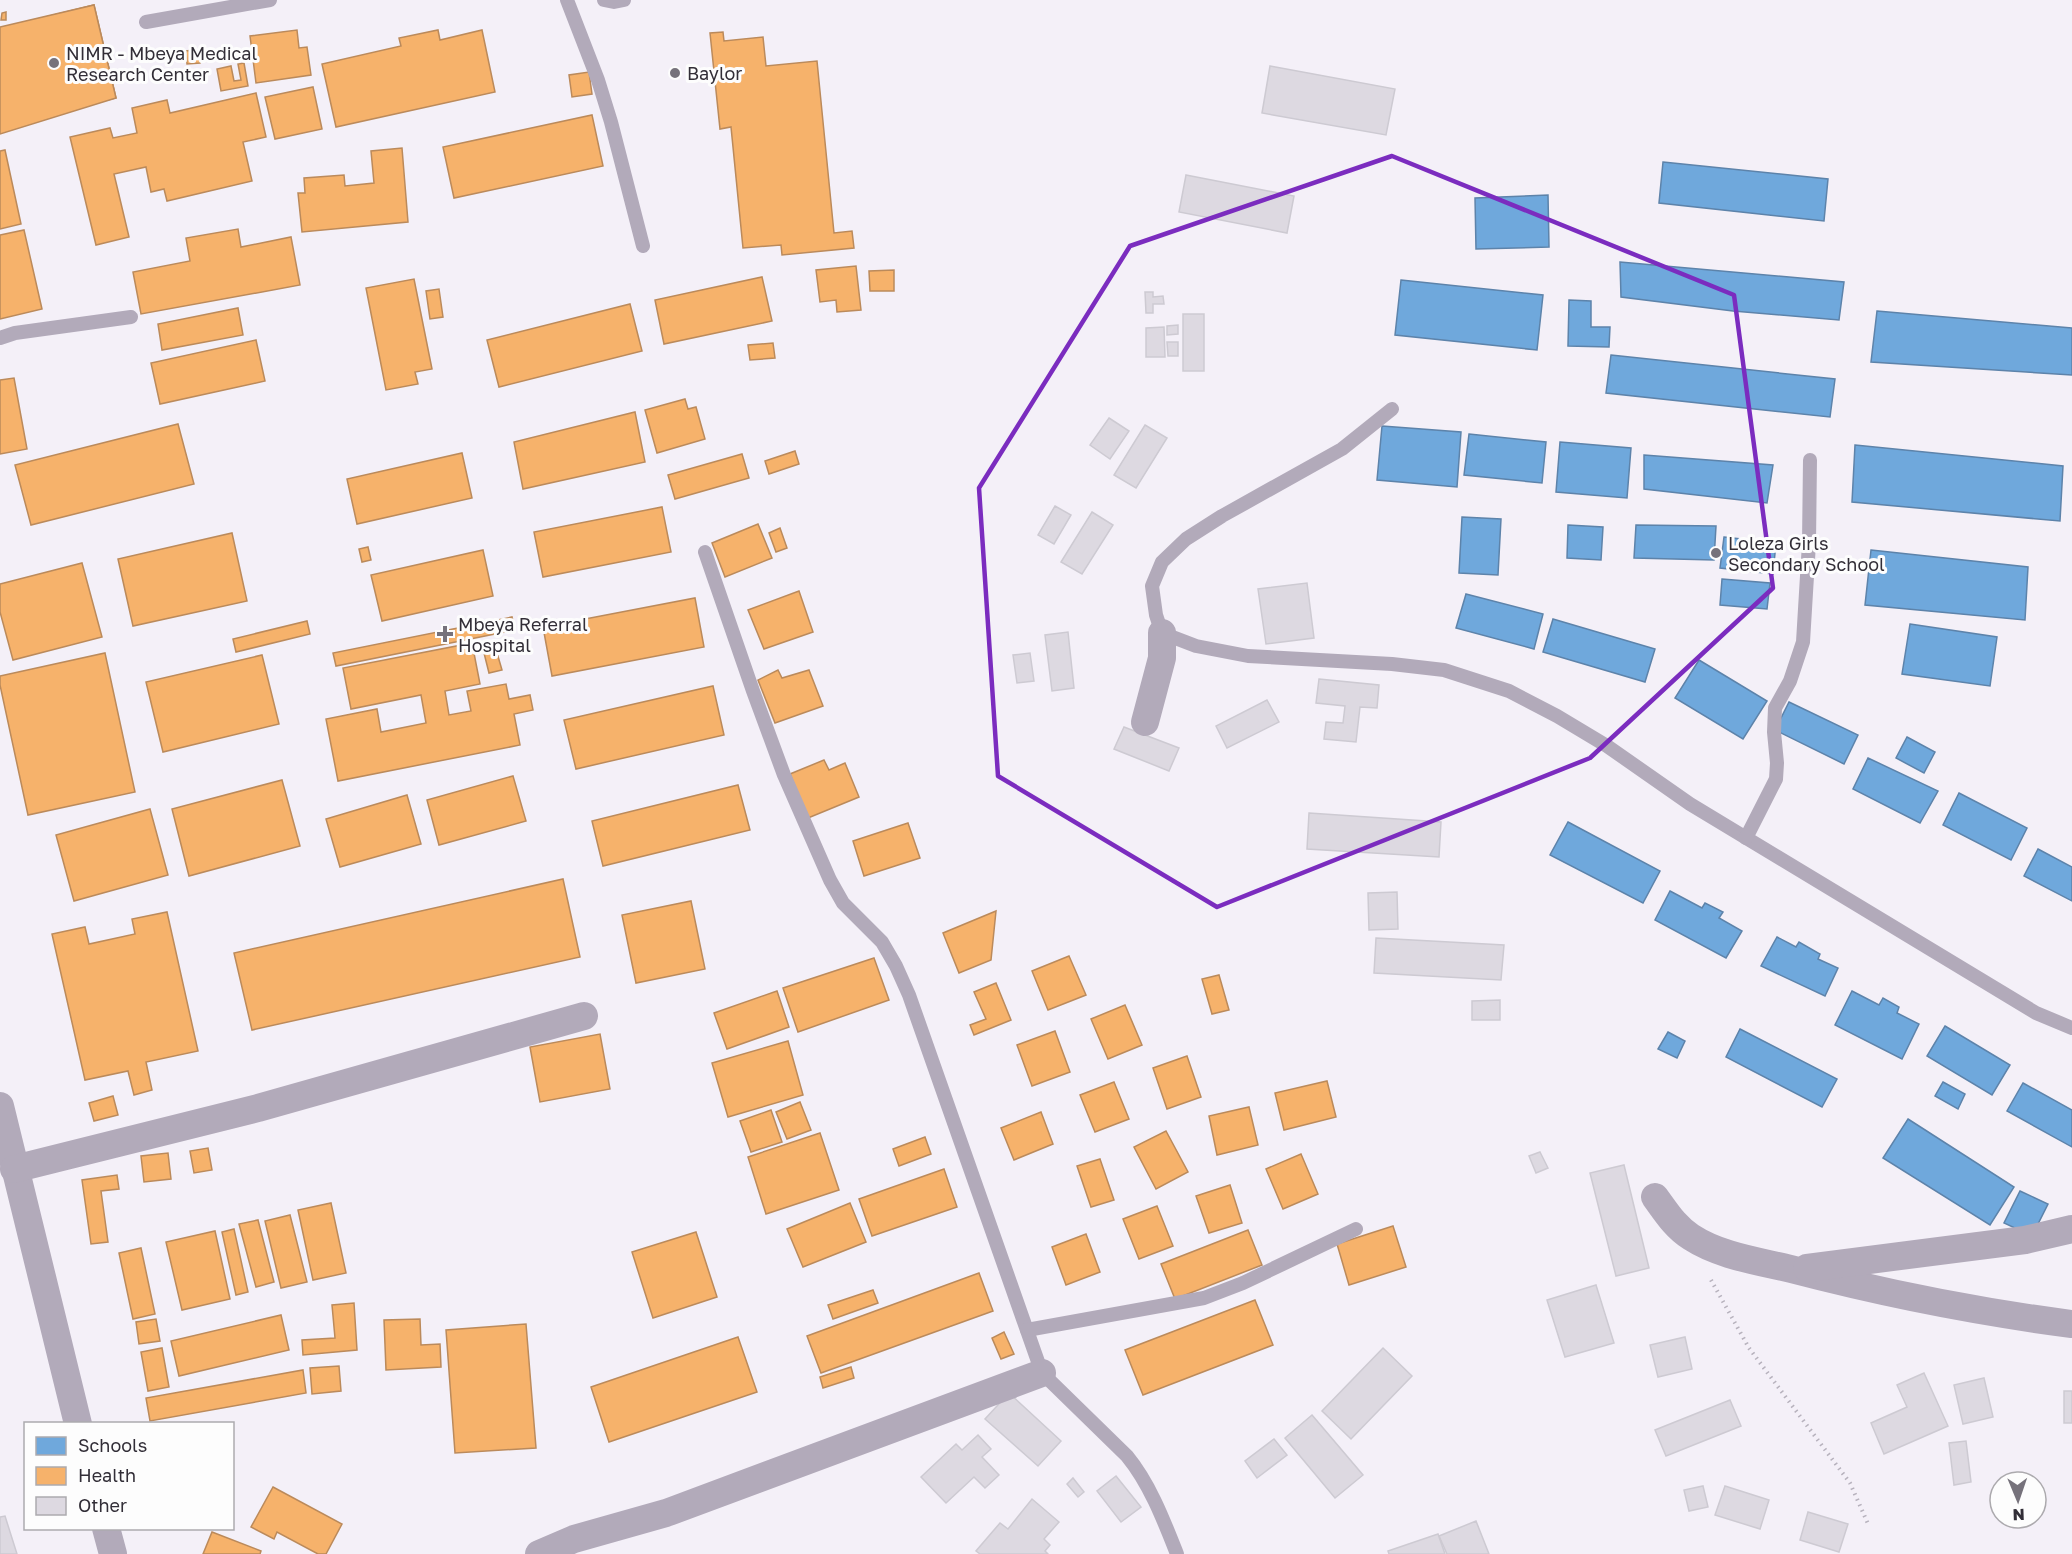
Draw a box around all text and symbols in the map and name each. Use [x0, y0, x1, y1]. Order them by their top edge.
place label: NIMR - Mbeya Medical Research Center [66, 42, 258, 85]
marker: NIMR - Mbeya Medical Research Center [47, 56, 61, 70]
place label: Baylor [687, 62, 742, 84]
marker: Baylor [668, 66, 682, 80]
place label: Loleza Girls Secondary School [1728, 532, 1885, 575]
marker: Loleza Girls Secondary School [1709, 546, 1723, 560]
place label: Mbeya Referral Hospital [458, 613, 588, 656]
marker: Mbeya Referral Hospital [436, 625, 454, 643]
legend [24, 1422, 234, 1530]
text: Schools [78, 1434, 147, 1456]
text: Health [78, 1464, 136, 1486]
north arrow [1988, 1470, 2048, 1530]
text: Other [78, 1494, 127, 1516]
text: N [2012, 1505, 2025, 1525]

